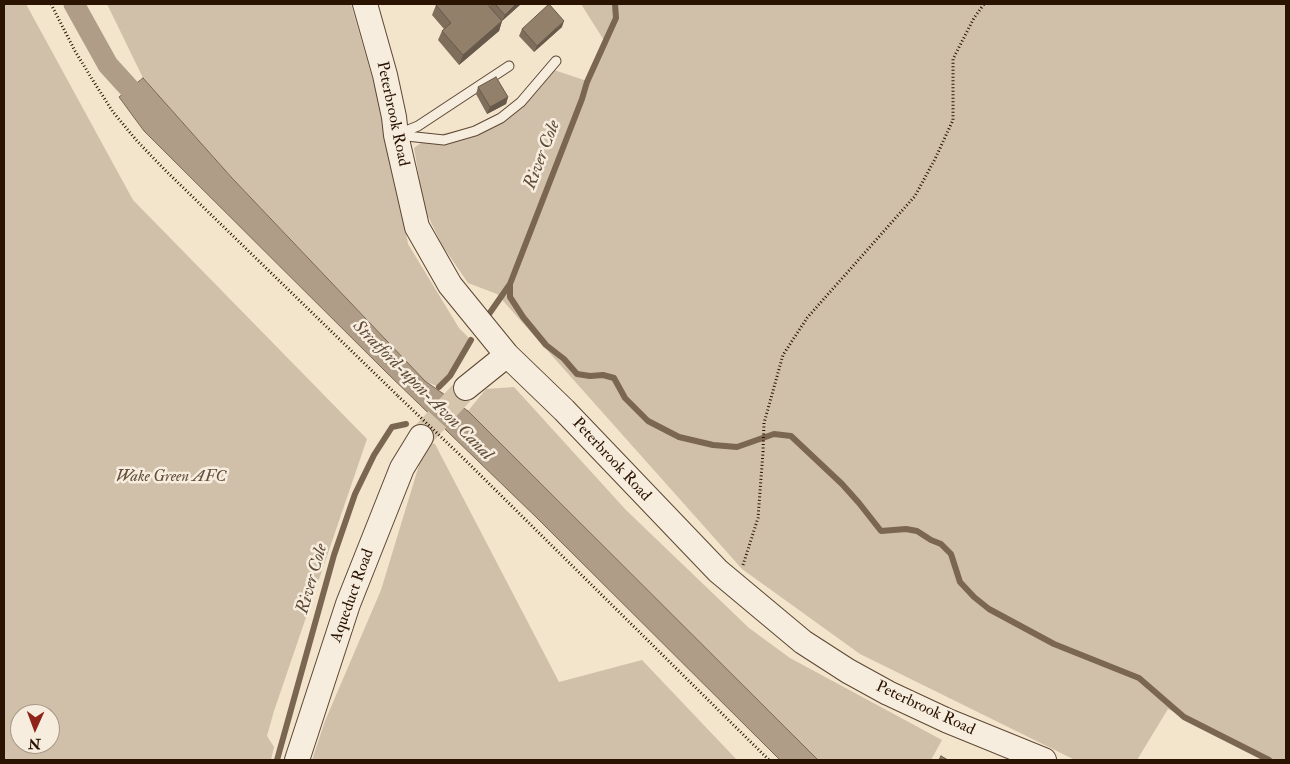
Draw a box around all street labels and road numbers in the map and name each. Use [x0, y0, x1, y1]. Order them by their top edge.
street label: Peterbrook Road [371, 60, 413, 168]
street label: Peterbrook Road [567, 414, 655, 506]
street label: Aqueduct Road [327, 547, 379, 645]
street label: Peterbrook Road [872, 678, 978, 740]

